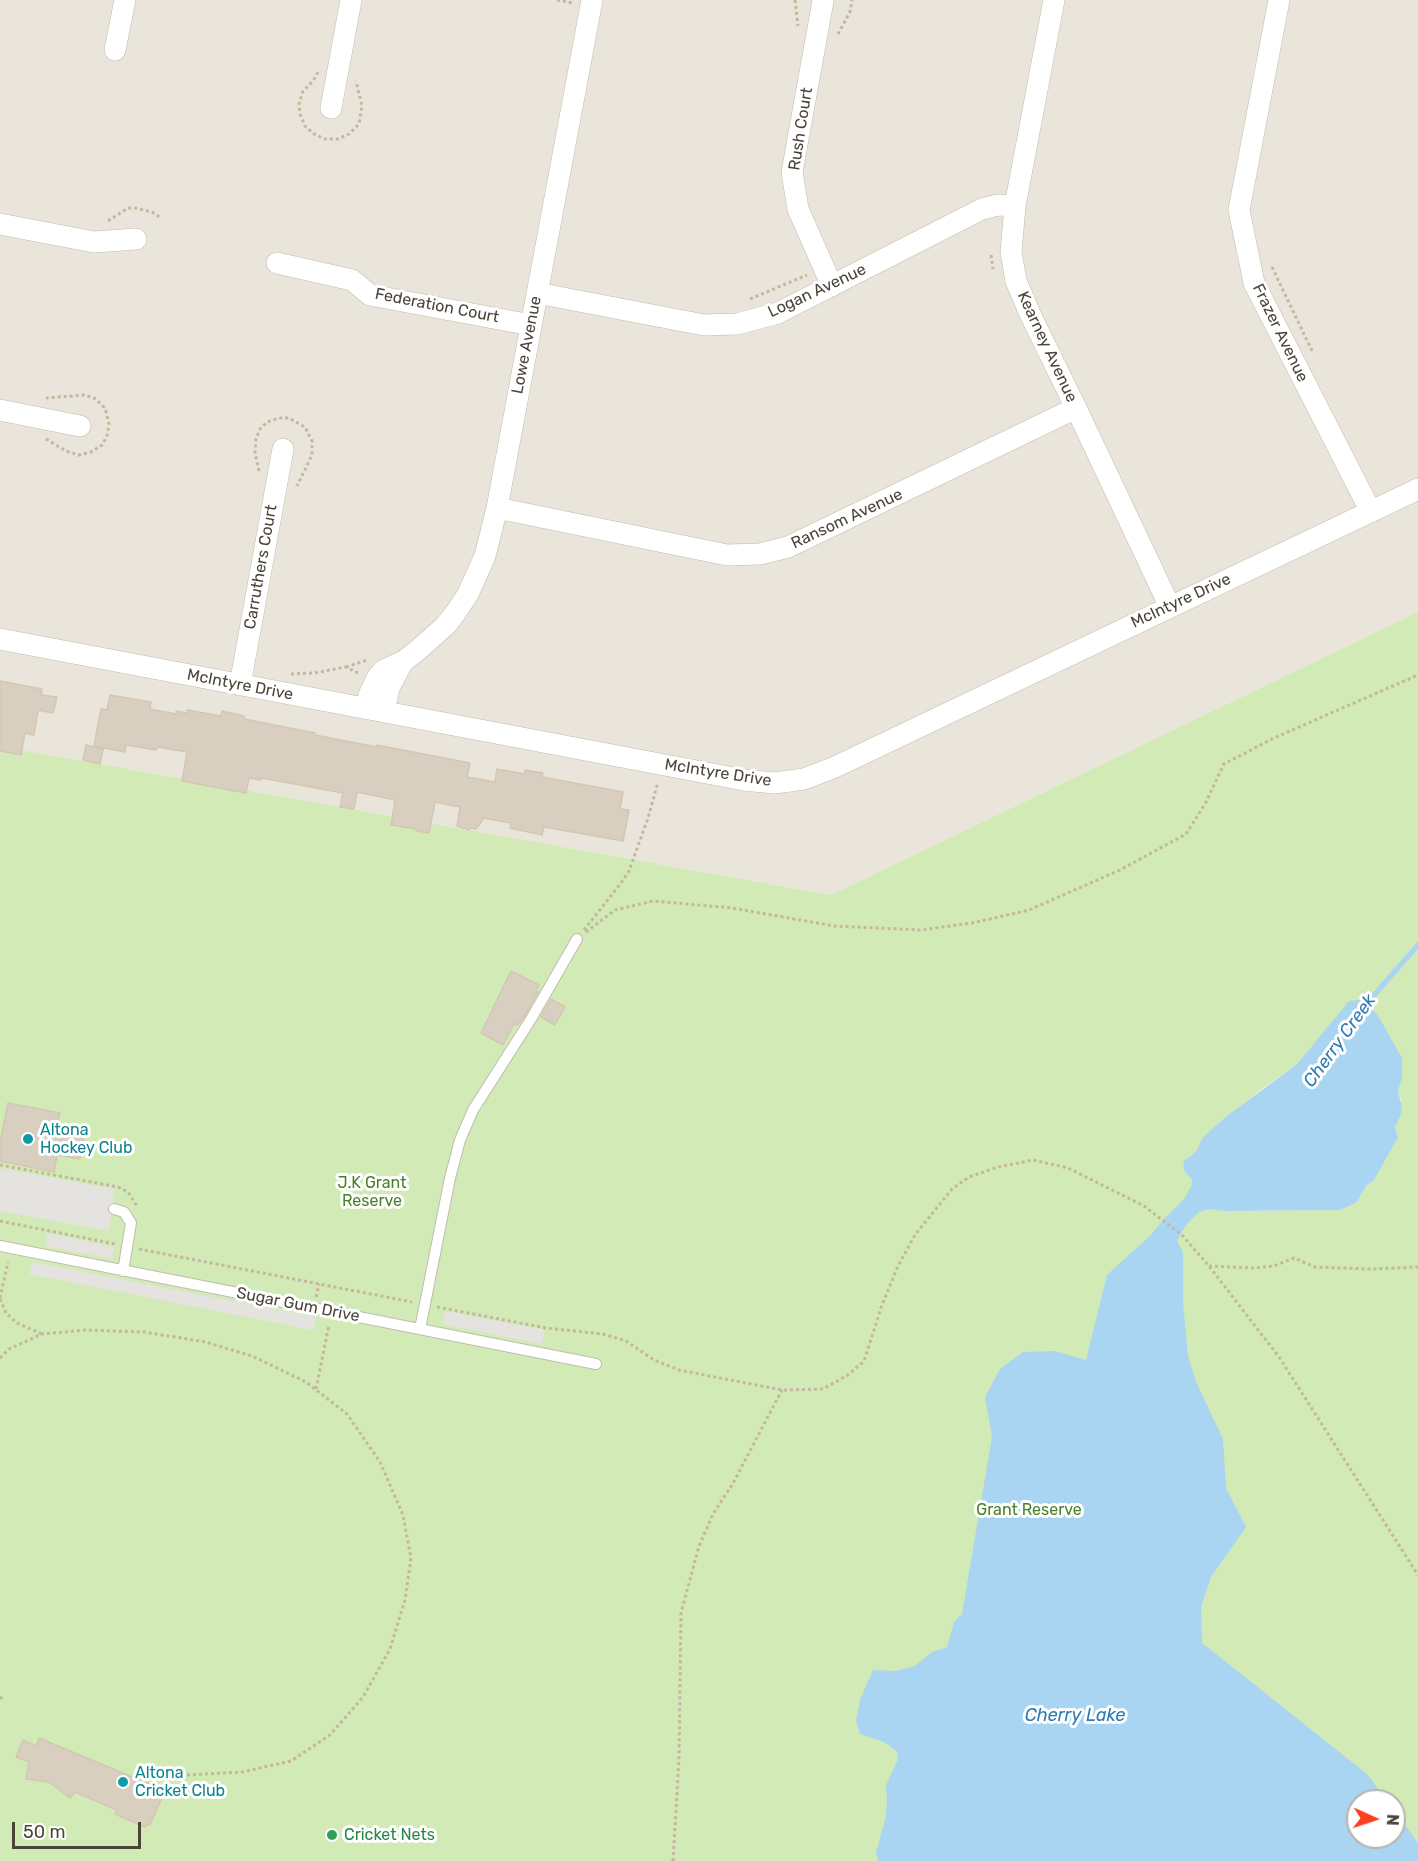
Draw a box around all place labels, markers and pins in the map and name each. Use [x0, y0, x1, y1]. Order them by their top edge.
place label: Altona Hockey Club [40, 1120, 132, 1158]
marker: Altona Hockey Club [21, 1132, 35, 1146]
place label: Altona Cricket Club [135, 1763, 225, 1801]
marker: Altona Cricket Club [116, 1775, 130, 1789]
place label: Cricket Nets [344, 1825, 435, 1845]
marker: Cricket Nets [325, 1828, 339, 1842]

